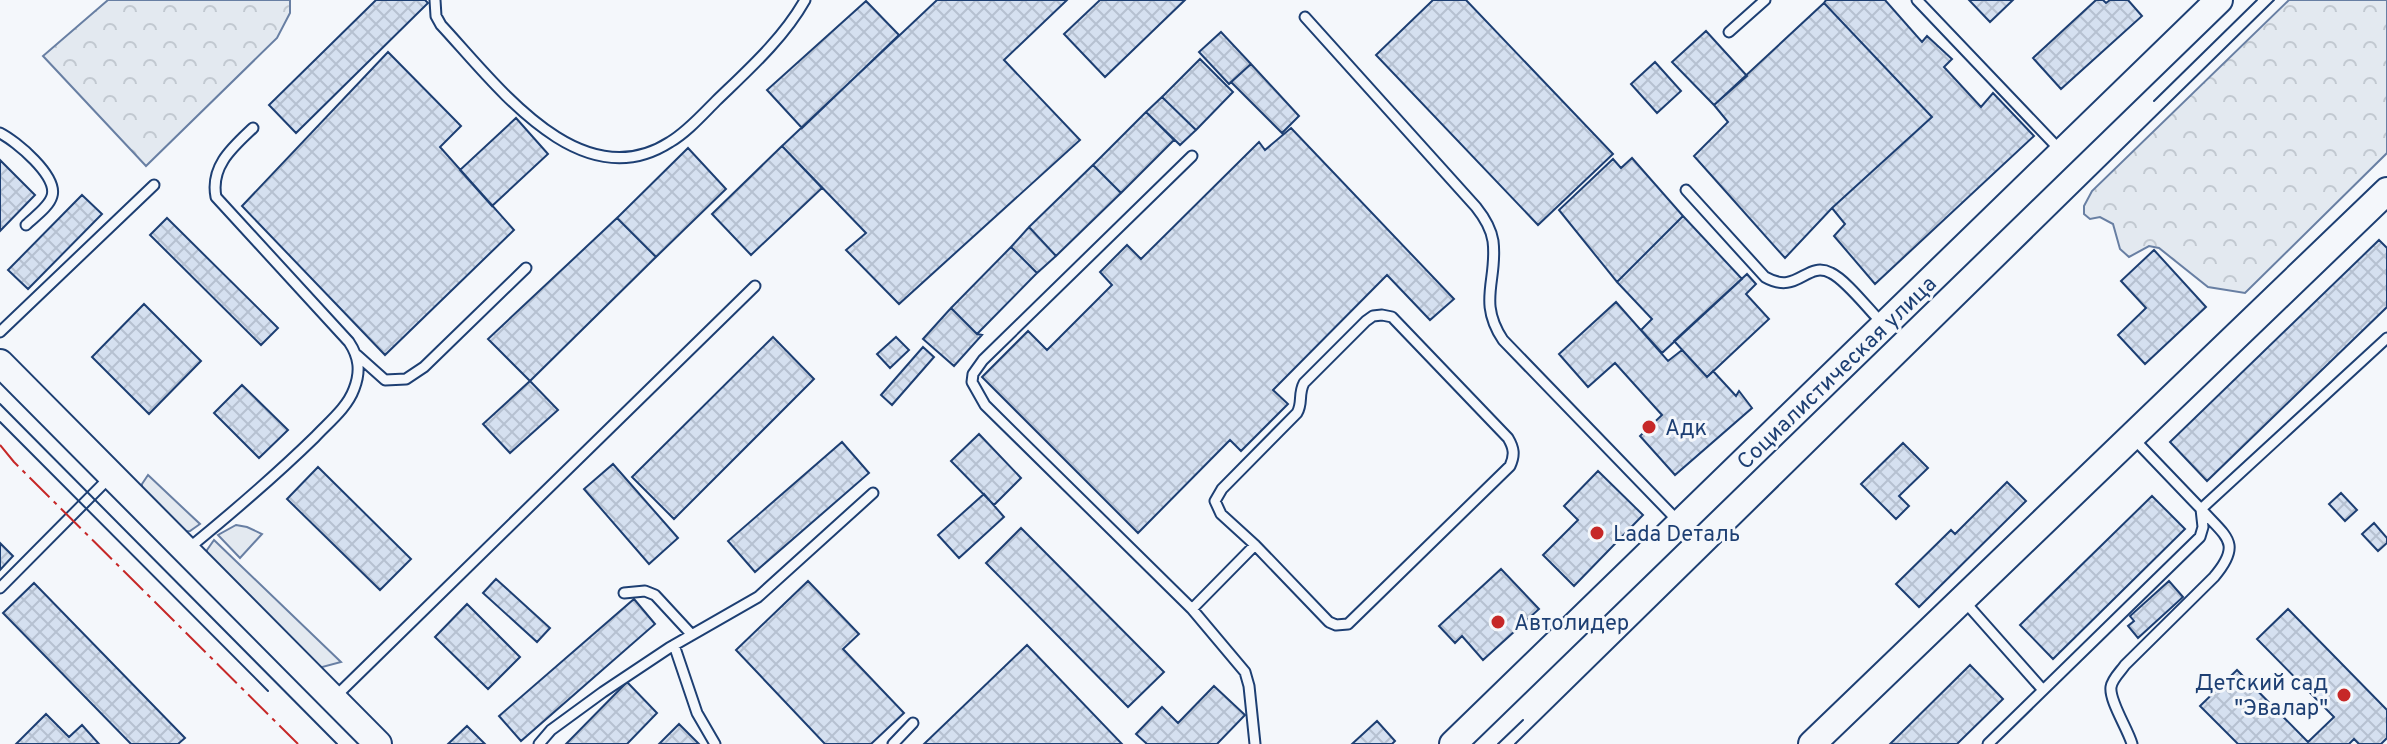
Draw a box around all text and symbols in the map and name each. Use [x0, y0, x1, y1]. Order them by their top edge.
street label: Социалистическая улица [1732, 271, 1943, 476]
place label: Адк [1665, 416, 1707, 443]
marker: Адк [1640, 418, 1658, 436]
place label: Lada Dеталь [1613, 522, 1740, 549]
marker: Lada Dеталь [1588, 524, 1606, 542]
place label: Автолидер [1514, 611, 1629, 638]
marker: Автолидер [1489, 613, 1507, 631]
place label: Детский сад "Эвалар" [2195, 671, 2328, 723]
marker: Детский сад "Эвалар" [2335, 686, 2353, 704]

